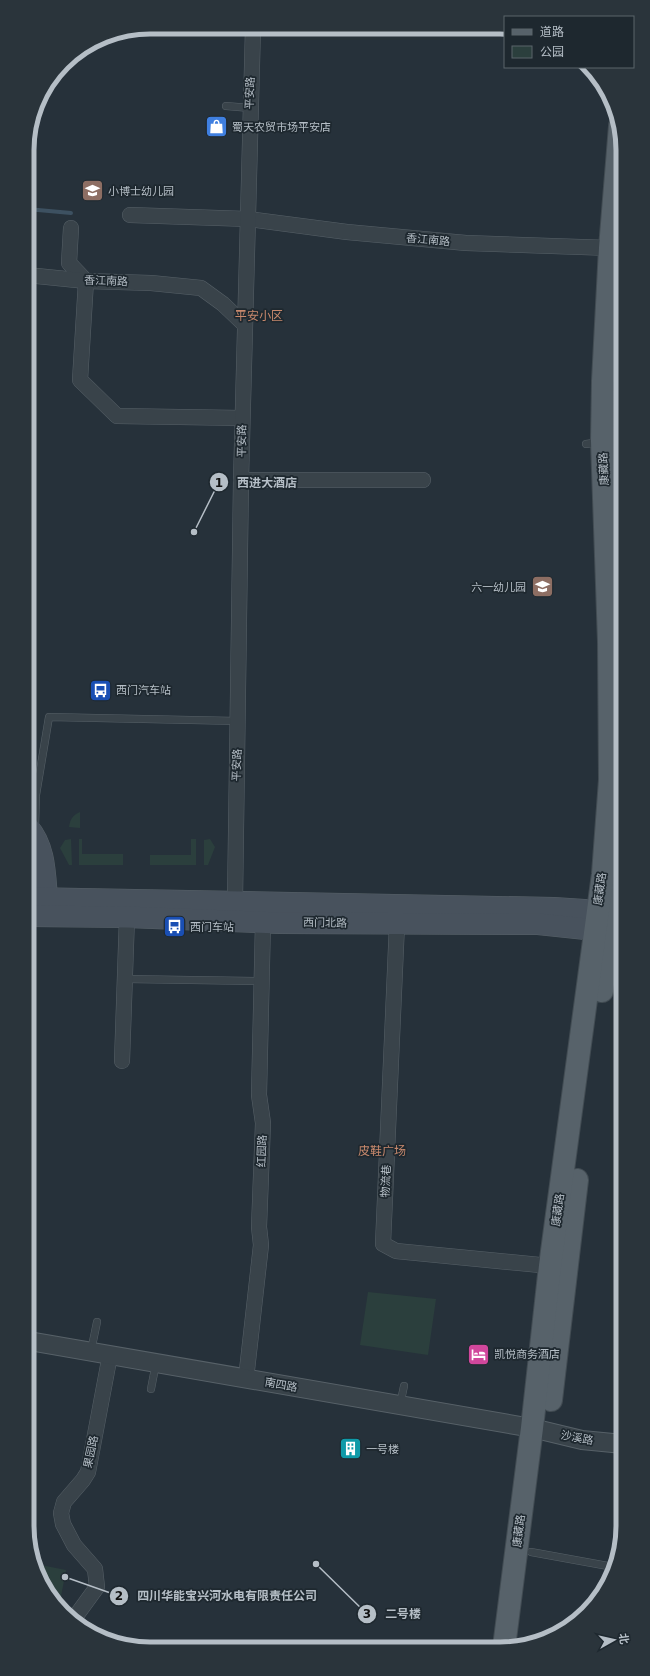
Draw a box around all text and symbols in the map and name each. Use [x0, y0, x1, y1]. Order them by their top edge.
legend [504, 16, 634, 68]
text: 道路 [540, 25, 564, 39]
text: 公园 [540, 45, 564, 59]
street label: 平安路 [243, 76, 257, 110]
shop icon: 蜀天农贸市场平安店 [204, 114, 230, 140]
place label: 蜀天农贸市场平安店 [232, 121, 331, 134]
school or university icon: 小博士幼儿园 [79, 178, 105, 204]
place label: 小博士幼儿园 [108, 185, 174, 198]
street label: 香江南路 [406, 232, 450, 248]
street label: 香江南路 [84, 274, 128, 288]
district label: 平安小区 [235, 309, 283, 323]
street label: 平安路 [235, 424, 249, 458]
street label: 康藏路 [597, 452, 611, 486]
callout: 西进大酒店 [209, 470, 305, 494]
text: 1 [215, 476, 223, 490]
text: 西进大酒店 [237, 476, 297, 490]
school or university icon: 六一幼儿园 [529, 574, 555, 600]
place label: 六一幼儿园 [471, 581, 526, 594]
bus stop icon: 西门汽车站 [87, 677, 113, 703]
place label: 西门汽车站 [116, 684, 171, 697]
street label: 平安路 [230, 748, 244, 782]
street label: 康藏路 [591, 872, 609, 906]
bus stop icon: 西门车站 [162, 914, 188, 940]
street label: 西门北路 [303, 916, 347, 930]
place label: 西门车站 [190, 921, 234, 934]
street label: 红园路 [255, 1134, 269, 1168]
district label: 皮鞋广场 [358, 1144, 406, 1158]
street label: 物流巷 [379, 1164, 393, 1198]
street label: 康藏路 [549, 1193, 567, 1227]
hotel icon: 凯悦商务酒店 [466, 1341, 492, 1367]
place label: 凯悦商务酒店 [494, 1348, 560, 1361]
street label: 南四路 [264, 1376, 298, 1394]
street label: 沙溪路 [560, 1429, 594, 1447]
street label: 果园路 [81, 1435, 101, 1469]
building icon: 一号楼 [337, 1436, 363, 1462]
place label: 一号楼 [366, 1443, 399, 1456]
street label: 康藏路 [511, 1514, 527, 1548]
callout: 四川华能宝兴河水电有限责任公司 [109, 1584, 325, 1608]
text: 2 [115, 1589, 123, 1603]
text: 四川华能宝兴河水电有限责任公司 [137, 1589, 317, 1603]
callout: 二号楼 [357, 1602, 429, 1626]
text: 3 [363, 1607, 371, 1621]
text: 二号楼 [385, 1607, 421, 1621]
north arrow [594, 1620, 634, 1660]
text: 北 [616, 1632, 631, 1645]

